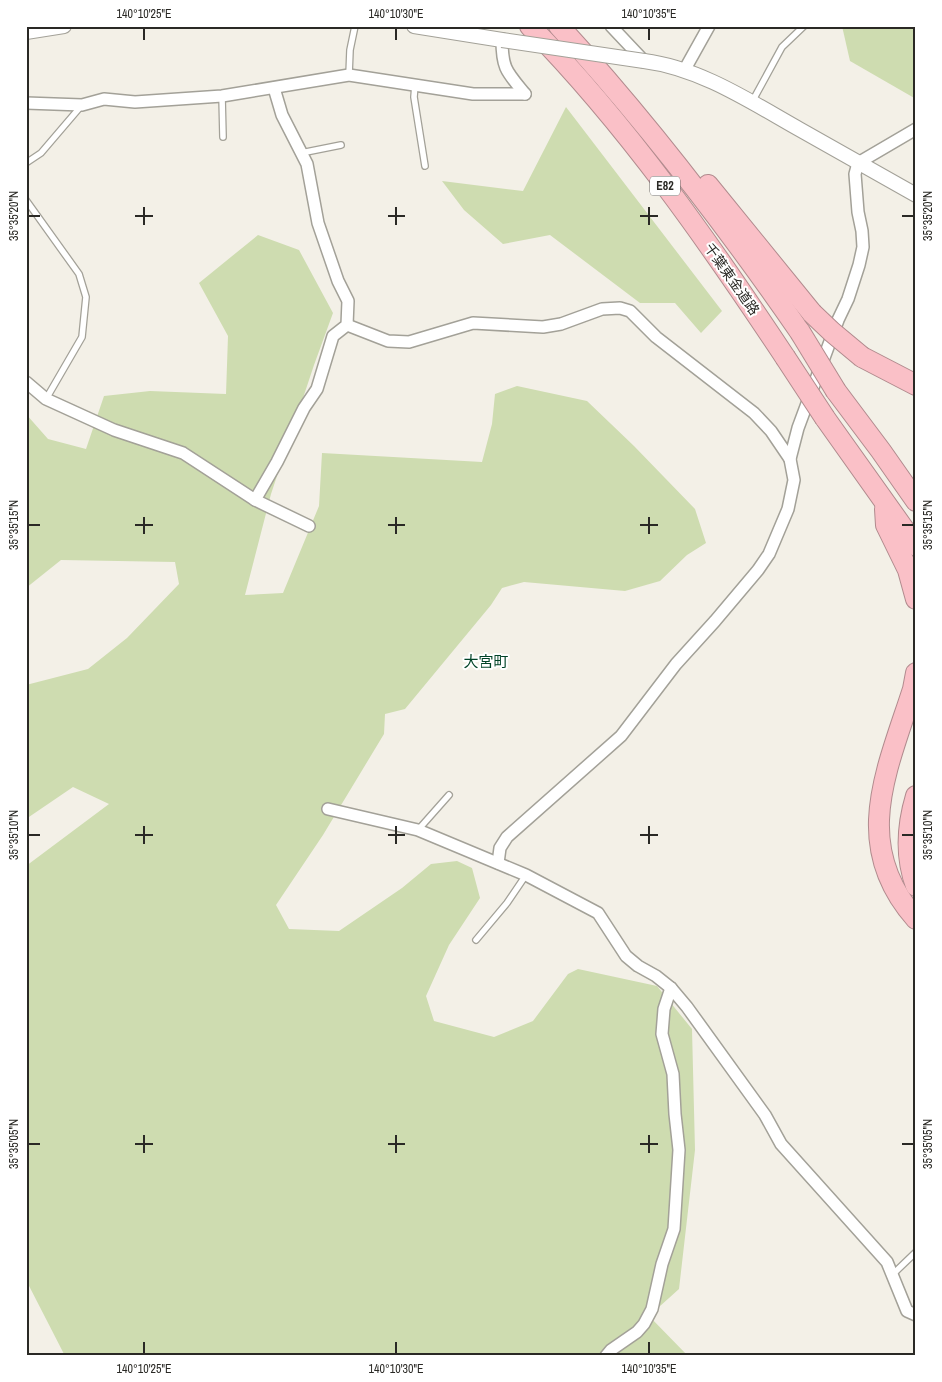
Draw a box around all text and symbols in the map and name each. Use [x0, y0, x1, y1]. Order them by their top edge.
text: 140°10'25"E [116, 6, 172, 22]
text: 140°10'30"E [368, 6, 424, 22]
text: 140°10'35"E [621, 6, 677, 22]
road number: E82 [650, 177, 680, 196]
text: 35°35'20"N [6, 191, 22, 241]
text: 35°35'20"N [920, 191, 936, 241]
street label: 千葉東金道路 [701, 239, 763, 319]
text: 35°35'15"N [6, 500, 22, 550]
text: 35°35'15"N [920, 500, 936, 550]
district label: 大宮町 [463, 651, 509, 672]
text: 35°35'10"N [6, 810, 22, 860]
text: 35°35'10"N [920, 810, 936, 860]
text: 35°35'05"N [6, 1119, 22, 1169]
text: 35°35'05"N [920, 1119, 936, 1169]
text: 140°10'25"E [116, 1361, 172, 1377]
text: 140°10'30"E [368, 1361, 424, 1377]
text: 140°10'35"E [621, 1361, 677, 1377]

